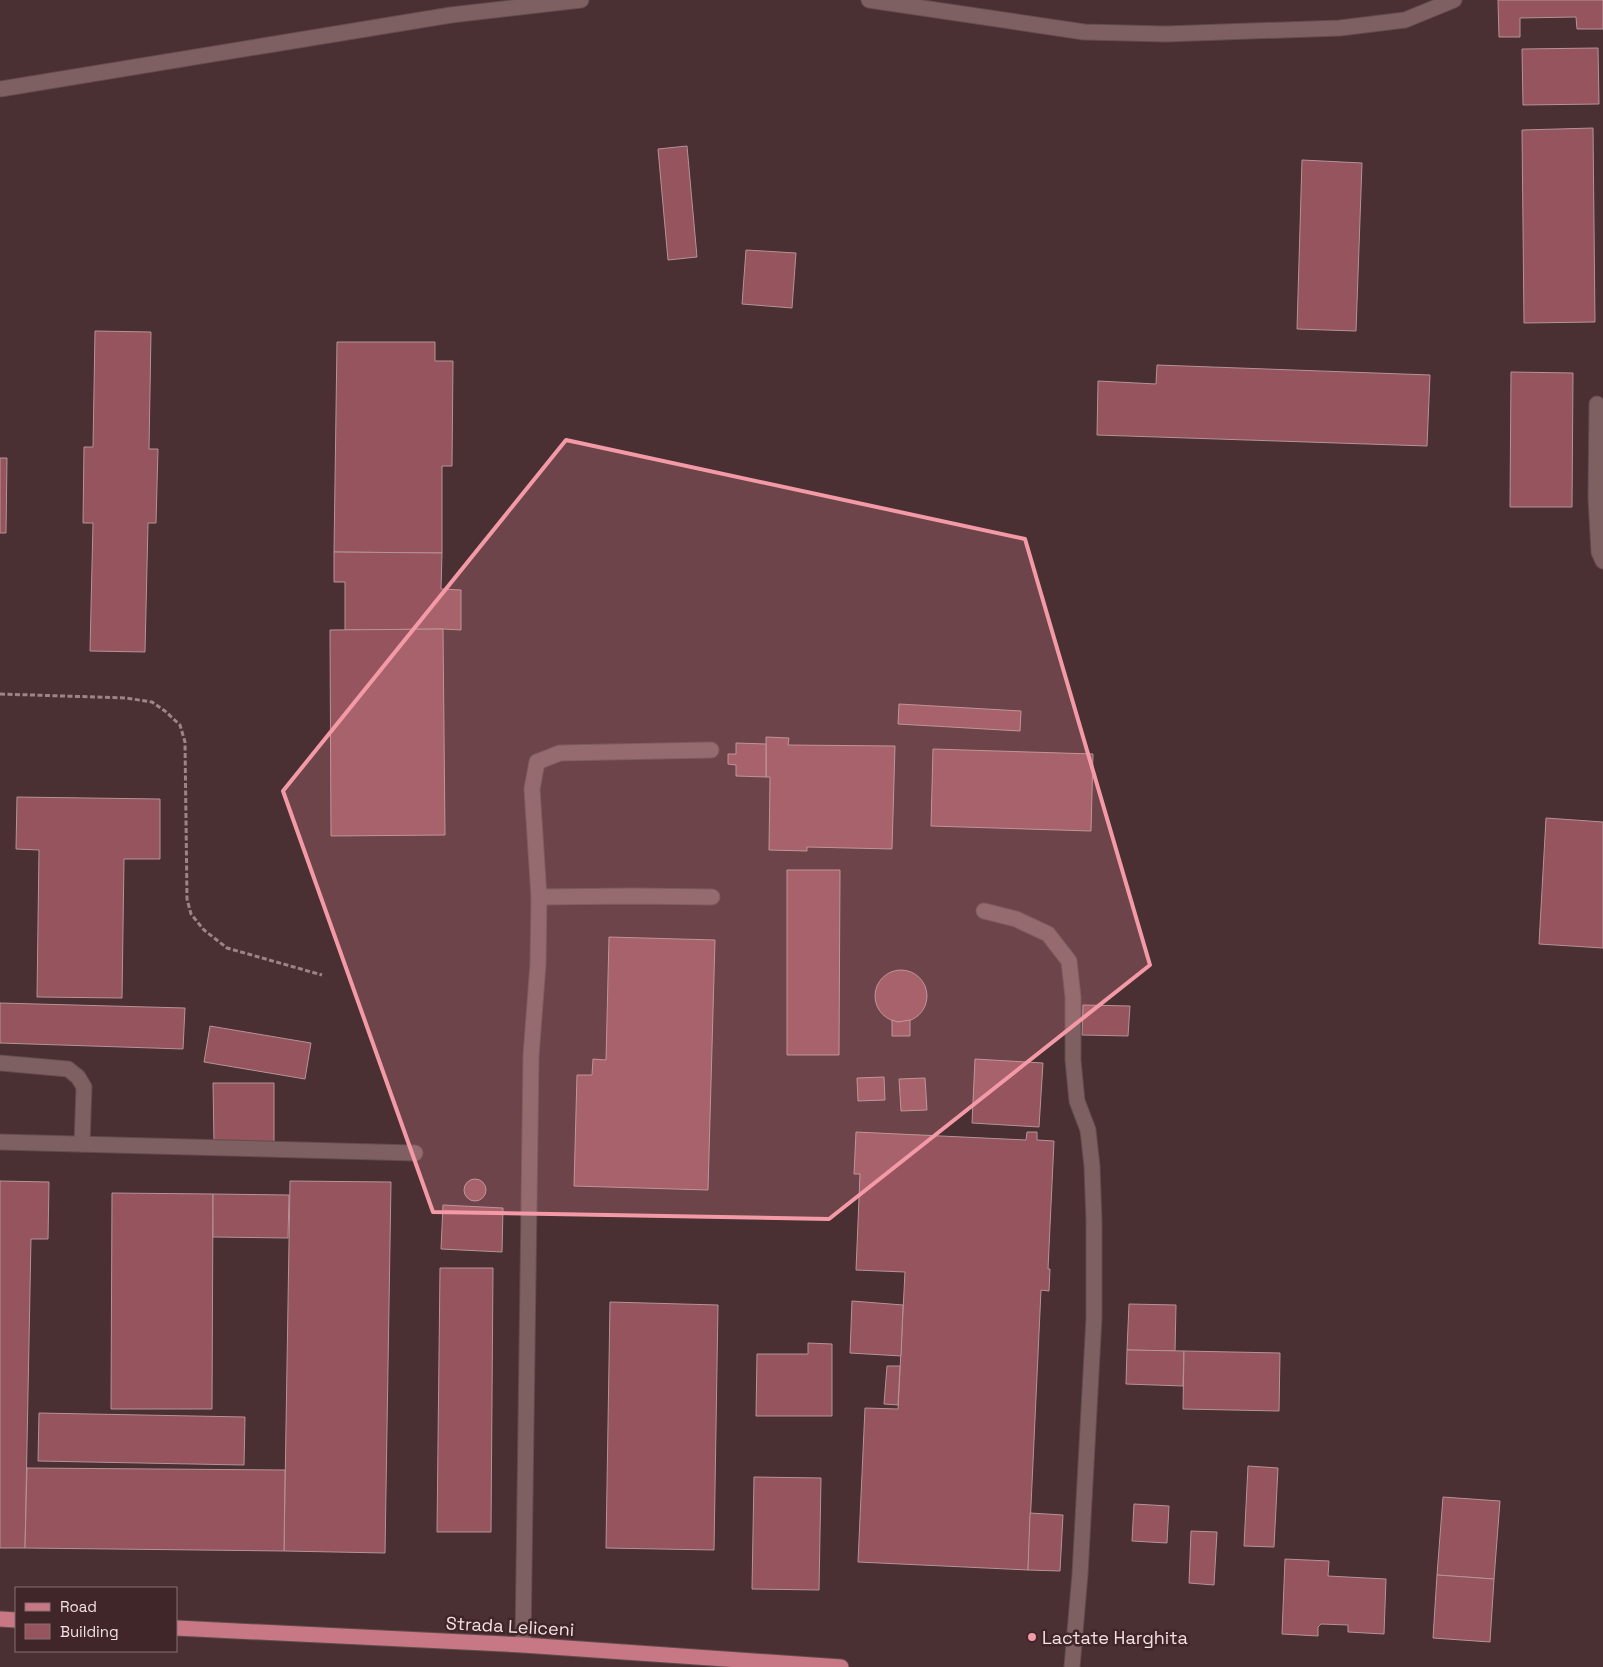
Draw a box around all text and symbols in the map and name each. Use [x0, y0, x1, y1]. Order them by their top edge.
legend [15, 1587, 178, 1652]
text: Road [60, 1597, 97, 1616]
street label: Strada Leliceni [445, 1611, 575, 1641]
text: Building [60, 1622, 119, 1641]
place label: Lactate Harghita [1042, 1626, 1188, 1649]
marker: Lactate Harghita [1026, 1631, 1038, 1643]

